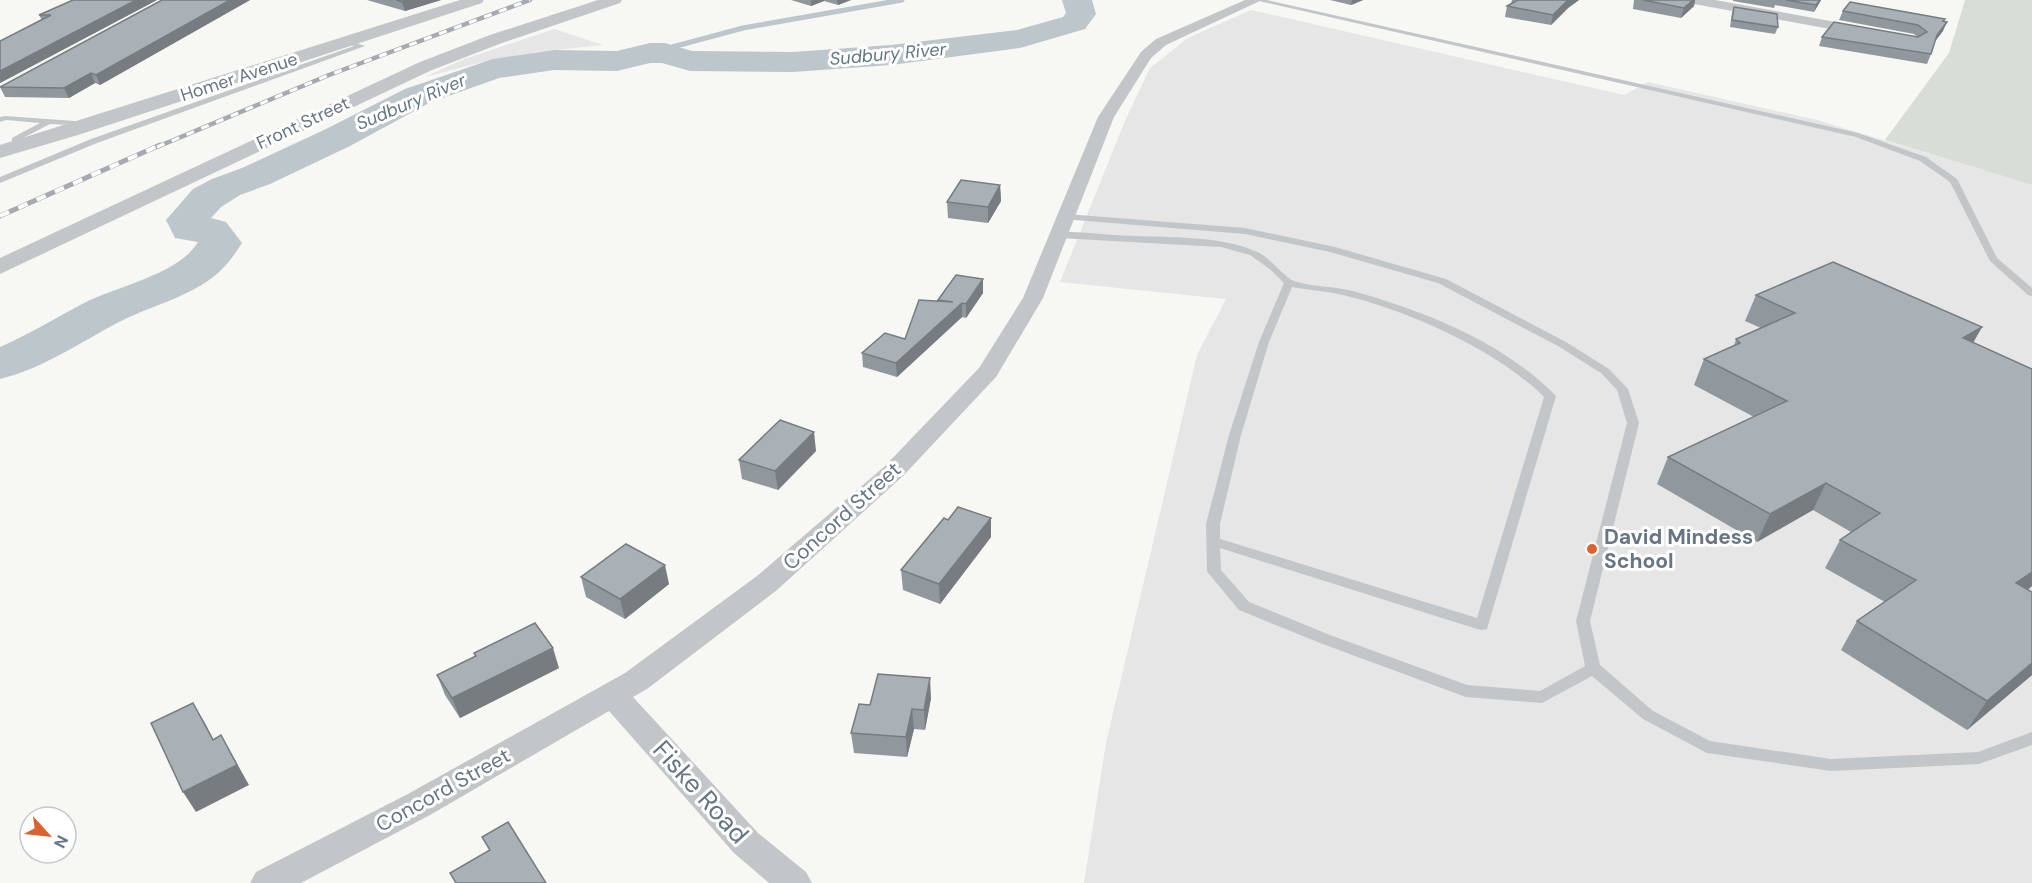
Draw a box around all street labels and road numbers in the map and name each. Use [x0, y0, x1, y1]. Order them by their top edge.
street label: Homer Avenue [177, 47, 301, 107]
street label: Front Street [253, 91, 353, 155]
street label: Concord Street [777, 456, 907, 576]
street label: Fiske Road [646, 733, 756, 851]
street label: Concord Street [371, 741, 515, 839]

